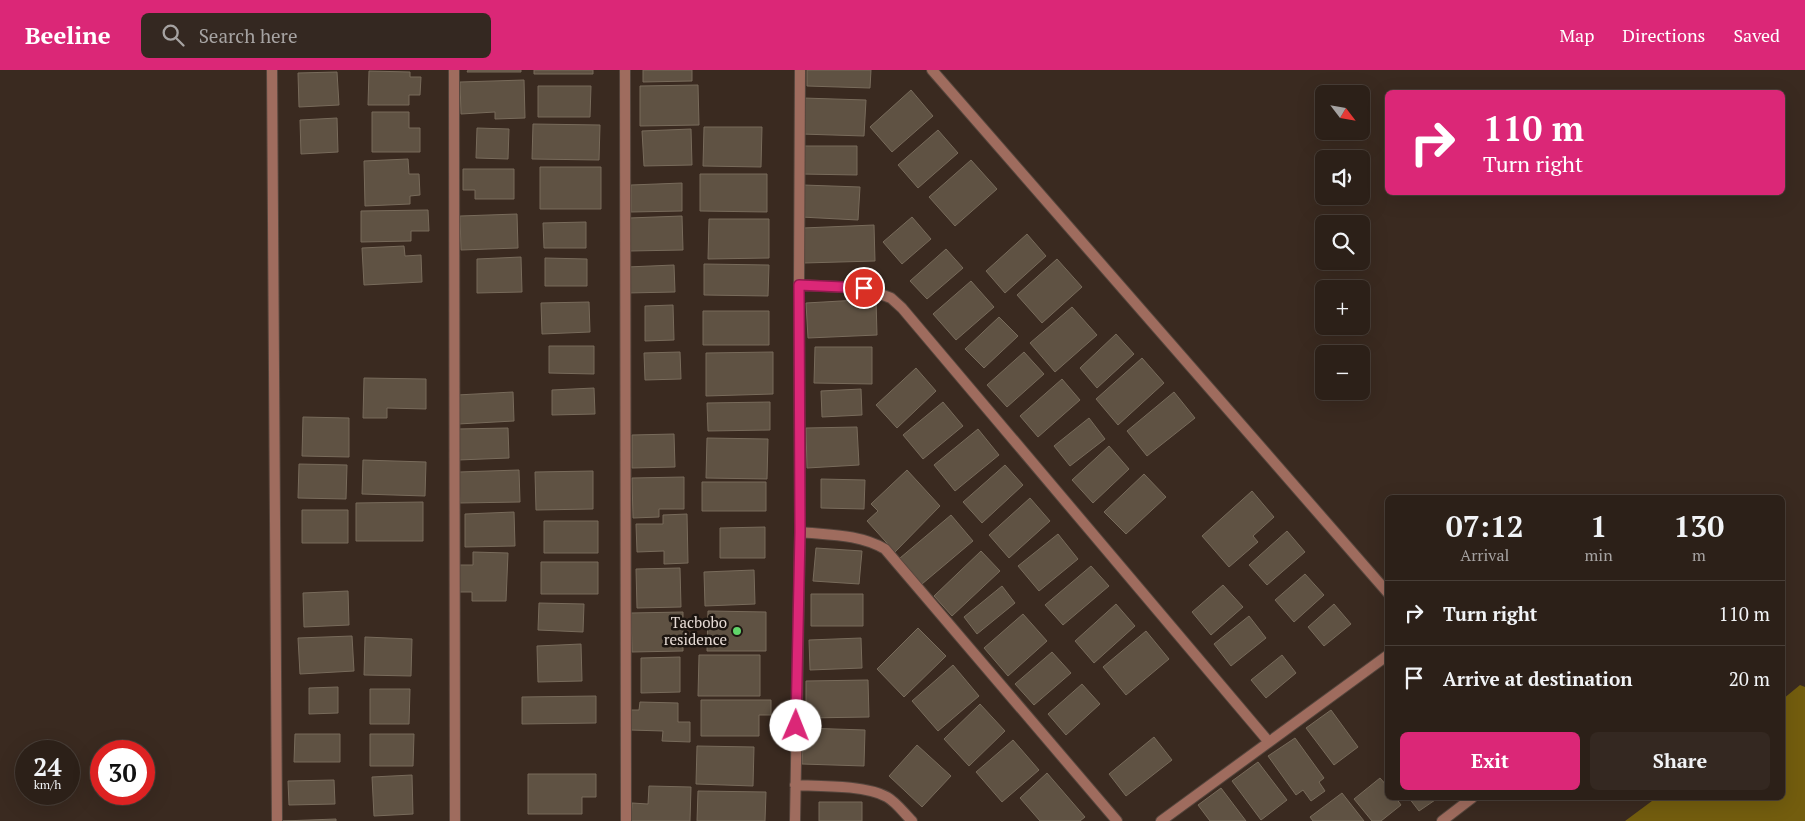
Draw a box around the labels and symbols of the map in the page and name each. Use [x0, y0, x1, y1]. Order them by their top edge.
north arrow [1315, 85, 1370, 140]
pin [843, 267, 885, 309]
place label: Tacbobo residence [664, 612, 727, 649]
marker: Tacbobo residence [731, 625, 743, 637]
position arrow [769, 699, 821, 751]
speed limit sign: 30 [90, 740, 155, 805]

